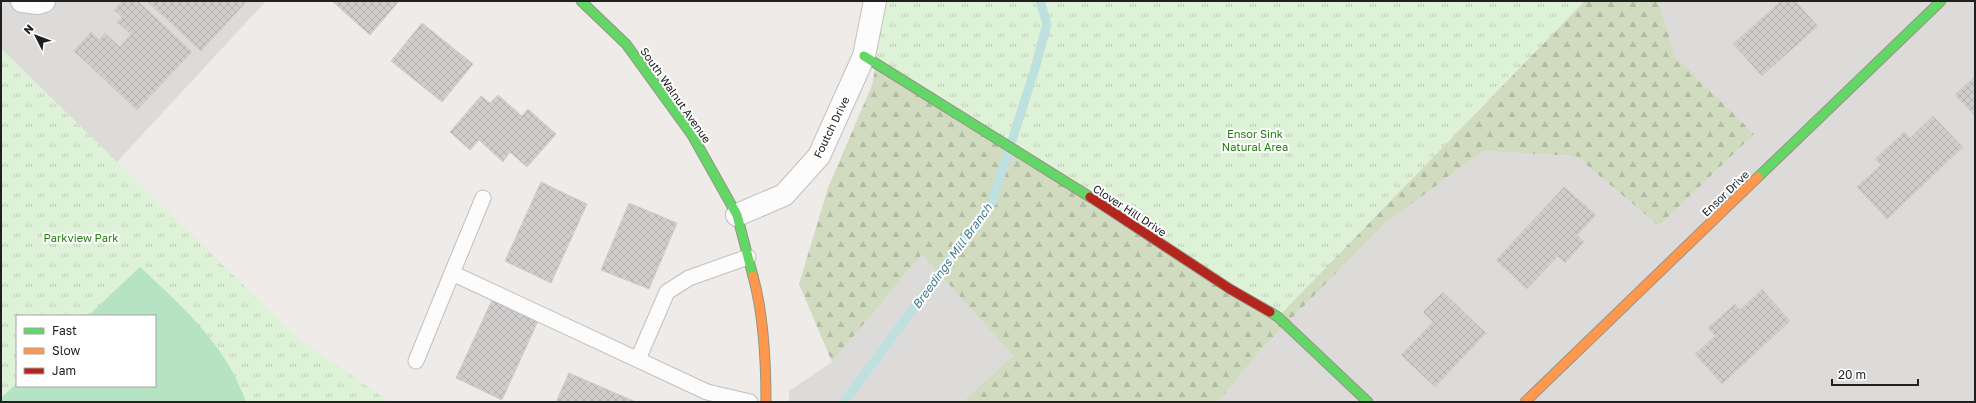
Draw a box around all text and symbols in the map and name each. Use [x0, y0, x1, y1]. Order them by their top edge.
north arrow [16, 16, 56, 56]
text: N [21, 22, 36, 36]
street label: South Walnut Avenue [638, 45, 714, 145]
street label: Foutch Drive [811, 94, 851, 160]
park label: Ensor Sink Natural Area [1222, 127, 1288, 153]
street label: Ensor Drive [1699, 167, 1751, 219]
street label: Clover Hill Drive [1091, 181, 1169, 239]
water label: Breedings Mill Branch [909, 200, 995, 311]
park label: Parkview Park [44, 231, 118, 244]
legend [16, 315, 156, 387]
text: Fast [52, 323, 77, 338]
text: Slow [52, 343, 80, 358]
scale bar [1832, 361, 1918, 387]
text: Jam [52, 363, 76, 378]
text: 20 m [1838, 367, 1866, 382]

